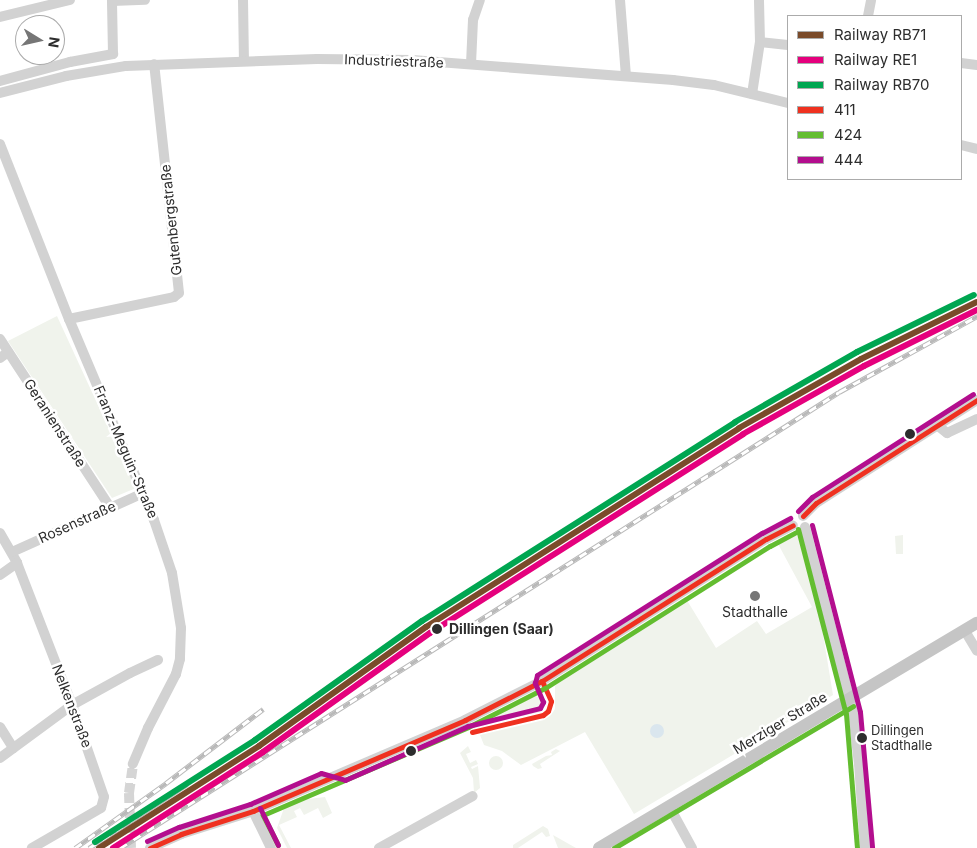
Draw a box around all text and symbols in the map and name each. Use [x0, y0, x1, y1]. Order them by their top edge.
north arrow [15, 15, 65, 65]
legend [787, 15, 962, 180]
text: Railway RB71 [834, 25, 926, 44]
text: N [45, 36, 64, 49]
text: Railway RE1 [834, 50, 917, 69]
street label: Industriestraße [344, 51, 444, 71]
text: Railway RB70 [834, 75, 930, 94]
text: 411 [834, 100, 856, 119]
text: 424 [834, 125, 862, 144]
text: 444 [834, 150, 863, 169]
street label: Gutenbergstraße [157, 164, 185, 276]
street label: Geranienstraße [20, 376, 90, 470]
street label: Franz-Meguin-Straße [90, 383, 162, 521]
unlabelled marker [905, 429, 915, 439]
street label: Rosenstraße [36, 497, 118, 547]
marker: Stadthalle [749, 590, 761, 602]
place label: Stadthalle [722, 604, 788, 620]
marker: Dillingen (Saar) [429, 621, 445, 637]
place label: Dillingen (Saar) [449, 621, 554, 637]
street label: Nelkenstraße [48, 662, 96, 750]
street label: Merziger Straße [730, 688, 830, 758]
place label: Dillingen Stadthalle [871, 723, 932, 754]
marker: Dillingen Stadthalle [857, 733, 867, 743]
unlabelled marker [406, 746, 416, 756]

